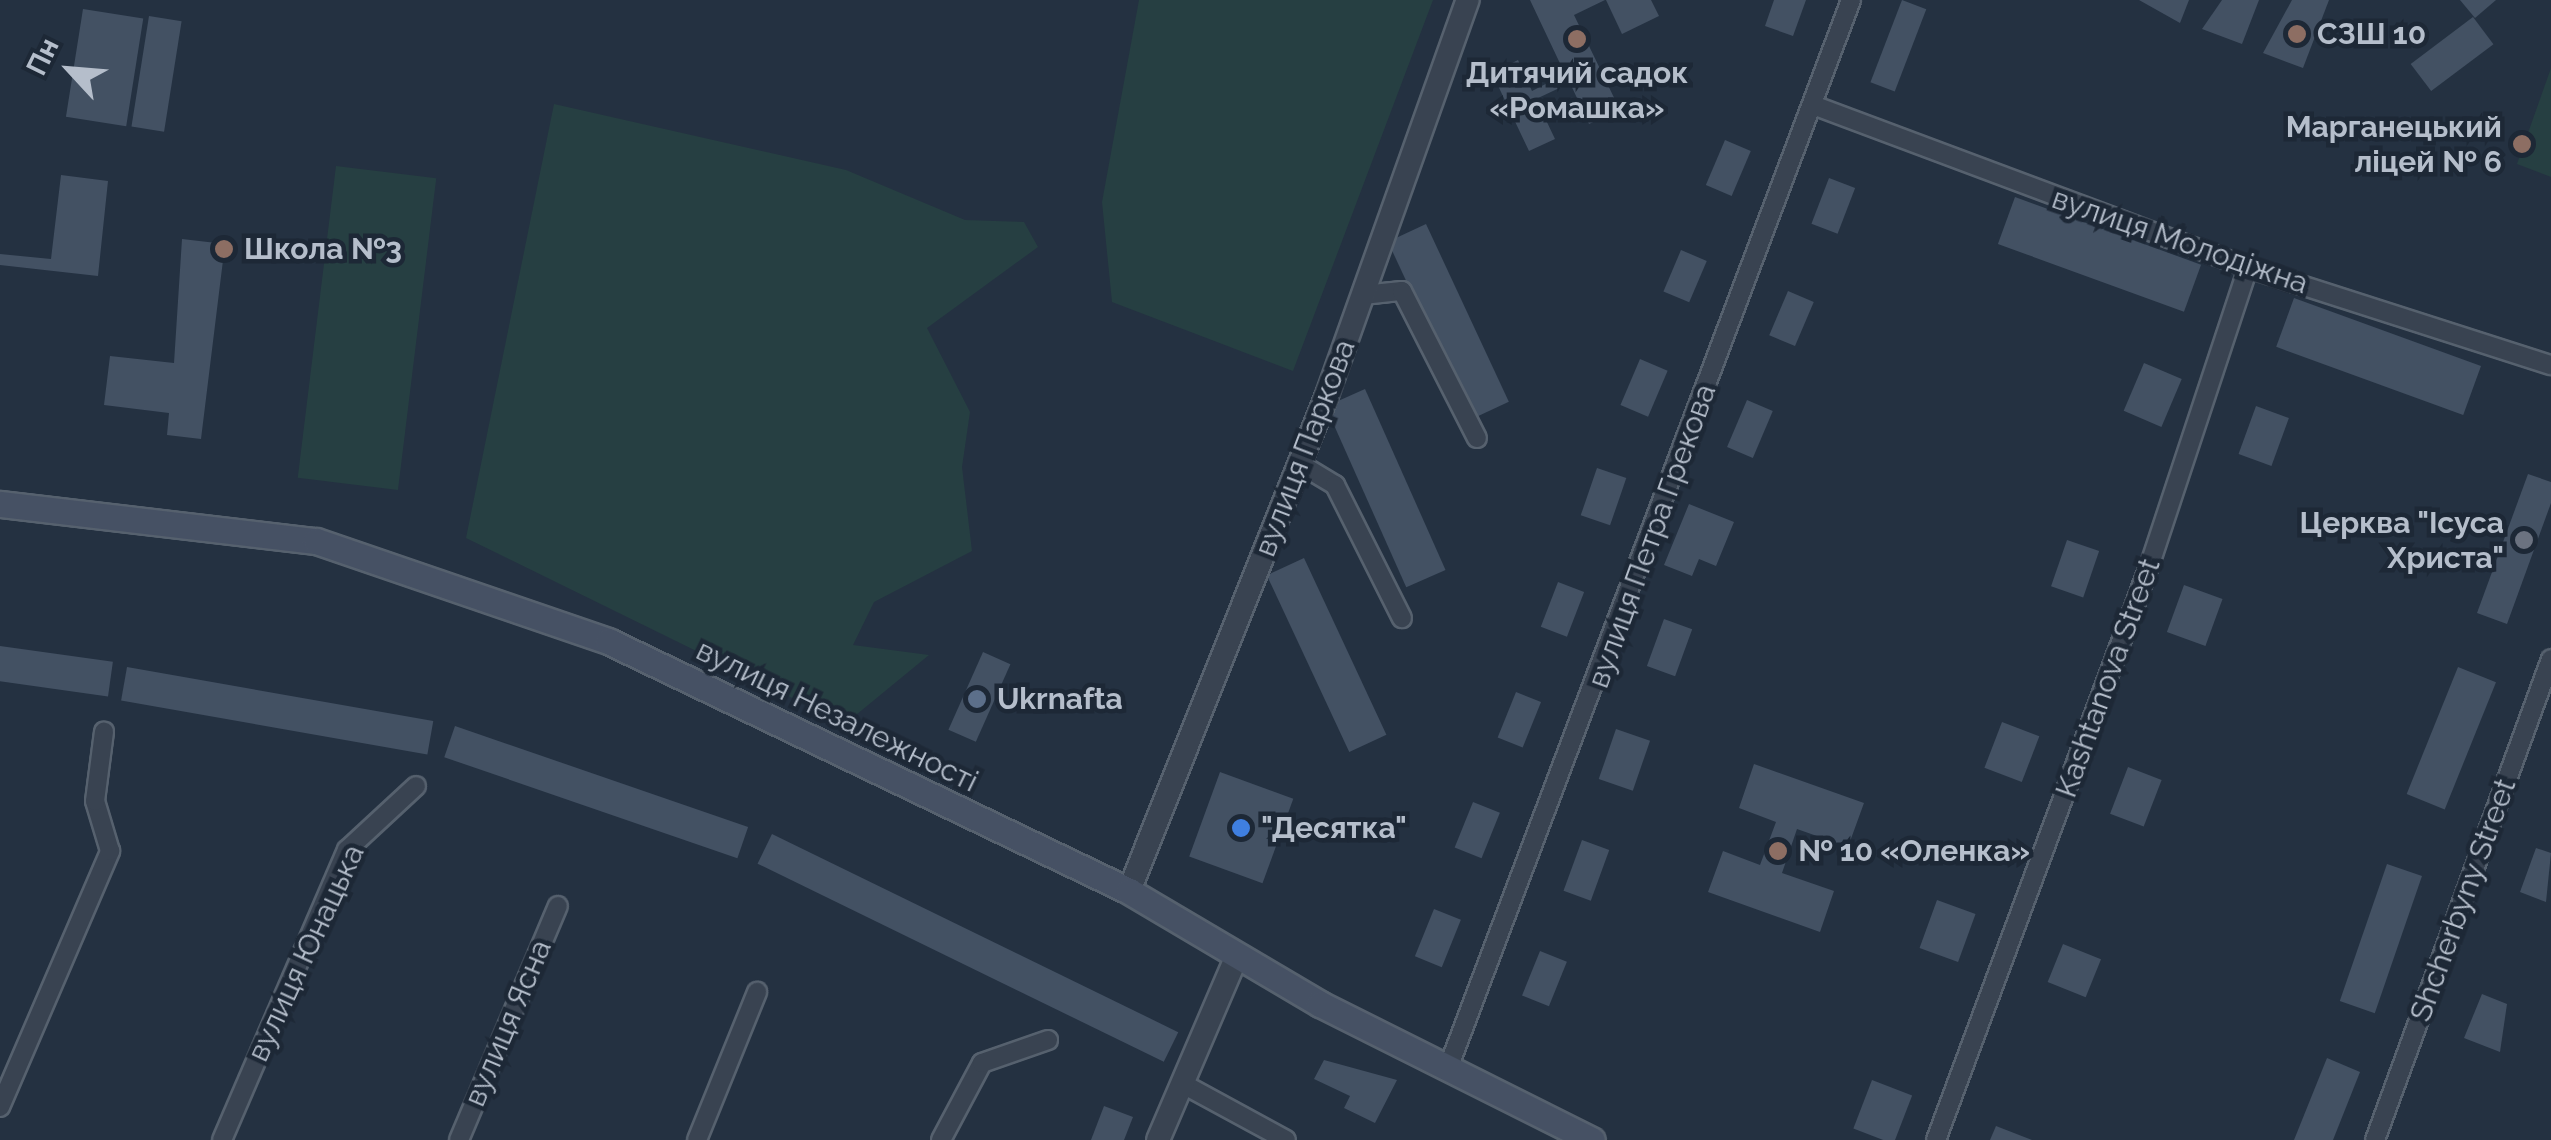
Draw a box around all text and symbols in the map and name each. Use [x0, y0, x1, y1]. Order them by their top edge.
place label: СЗШ 10 [2317, 16, 2426, 52]
north arrow [20, 20, 120, 120]
marker: СЗШ 10 [2286, 23, 2308, 45]
marker: Дитячий садок «Ромашка» [1566, 28, 1588, 50]
text: Пн [20, 33, 66, 81]
place label: Дитячий садок «Ромашка» [1466, 55, 1688, 126]
place label: Марганецький ліцей № 6 [2286, 109, 2502, 180]
marker: Марганецький ліцей № 6 [2511, 133, 2533, 155]
street label: вулиця Молодіжна [2047, 180, 2313, 302]
place label: Школа №3 [244, 231, 402, 267]
marker: Школа №3 [213, 238, 235, 260]
street label: вулиця Паркова [1247, 335, 1363, 561]
street label: вулиця Петра Грекова [1580, 379, 1724, 693]
place label: Церква "Ісуса Христа" [2299, 505, 2504, 576]
marker: Церква "Ісуса Христа" [2513, 529, 2535, 551]
street label: Kashtanova Street [2048, 554, 2168, 802]
street label: вулиця Незалежності [691, 632, 983, 800]
place label: Ukrnafta [997, 681, 1123, 717]
marker: Ukrnafta [966, 688, 988, 710]
street label: Shcherbyny Street [2402, 773, 2524, 1027]
place label: "Десятка" [1261, 810, 1407, 846]
marker: "Десятка" [1230, 817, 1252, 839]
place label: № 10 «Оленка» [1798, 833, 2030, 869]
street label: вулиця Юнацька [240, 839, 372, 1067]
marker: № 10 «Оленка» [1767, 840, 1789, 862]
street label: вулиця Ясна [457, 934, 559, 1112]

